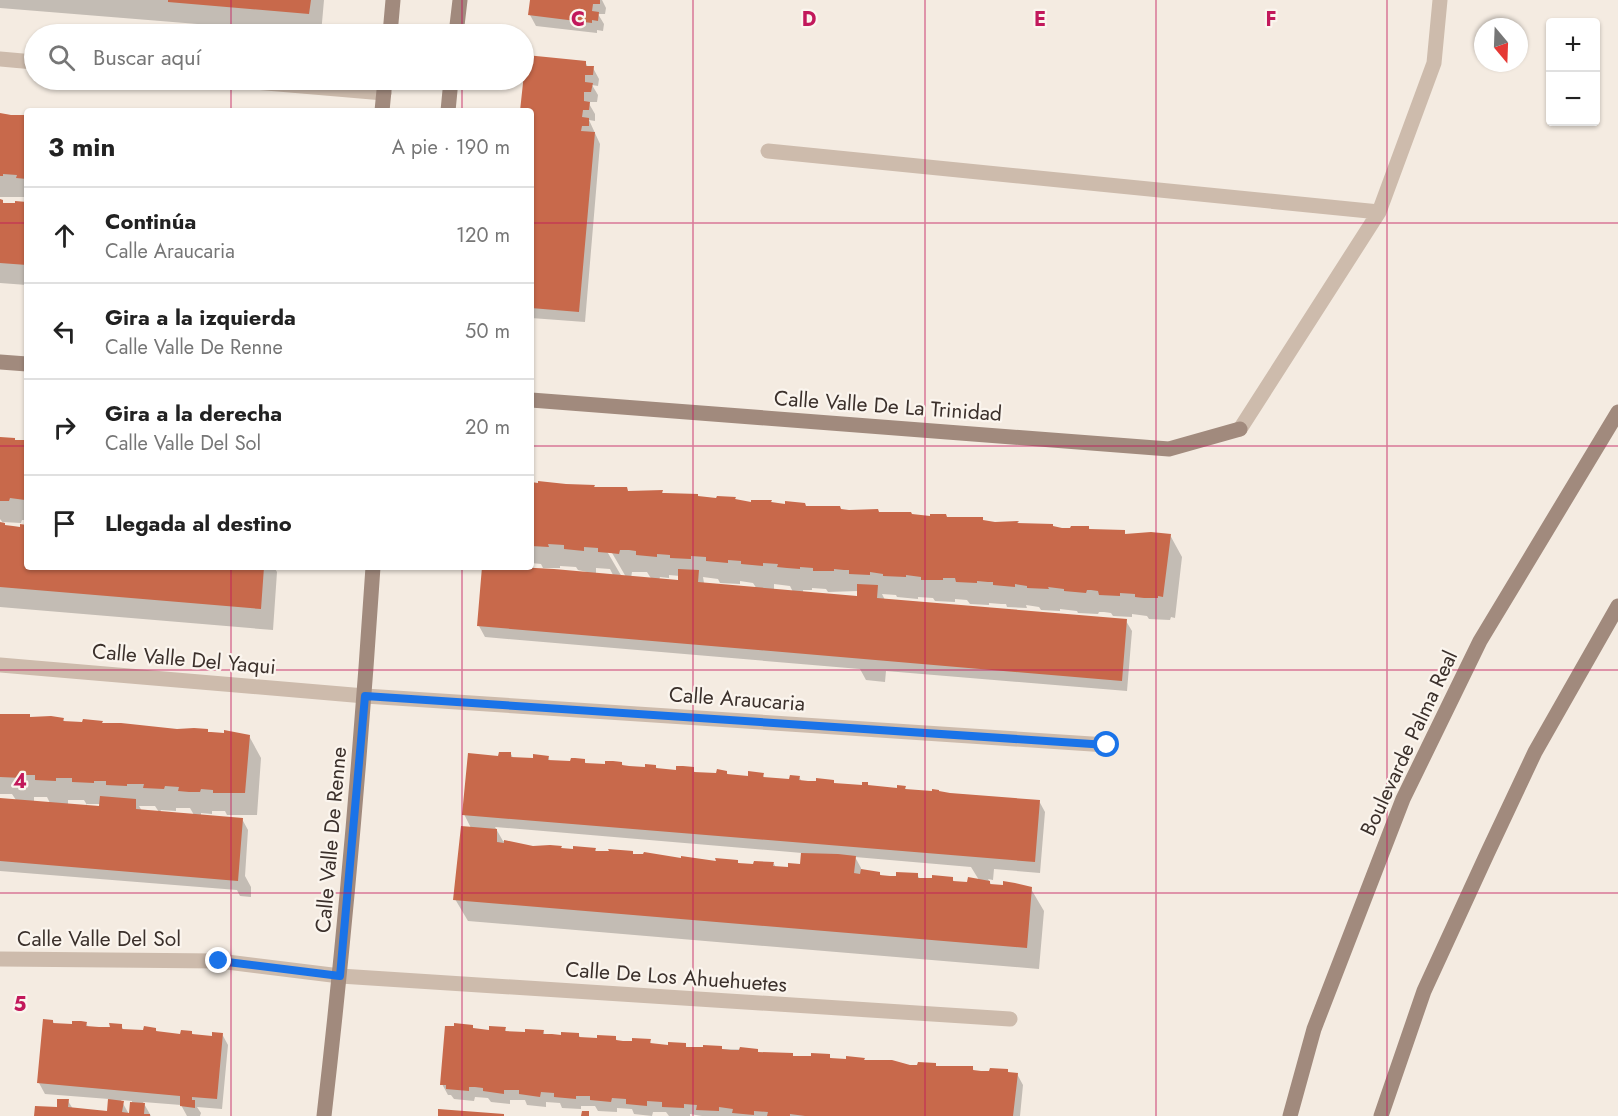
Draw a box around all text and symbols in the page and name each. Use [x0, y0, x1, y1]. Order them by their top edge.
text: C [571, 5, 585, 34]
text: D [802, 5, 816, 34]
text: E [1034, 5, 1046, 34]
text: F [1265, 5, 1277, 34]
north arrow [1474, 18, 1528, 72]
map controls [1546, 18, 1600, 126]
button: + [1546, 18, 1600, 72]
search box [24, 24, 534, 90]
icon: search [45, 41, 78, 74]
text: Buscar aquí [93, 41, 201, 73]
button: − [1546, 72, 1600, 126]
text: 3 min [48, 128, 115, 166]
text: A pie · 190 m [392, 133, 510, 162]
text: Continúa [105, 205, 196, 237]
icon: ahead [48, 219, 81, 252]
text: 120 m [456, 221, 510, 250]
text: Calle Araucaria [105, 237, 235, 266]
text: Gira a la izquierda [105, 301, 296, 333]
icon: left [48, 315, 81, 348]
text: 50 m [465, 317, 510, 346]
text: Calle Valle De Renne [105, 333, 283, 362]
street label: Calle Valle De La Trinidad [773, 383, 1003, 429]
text: Gira a la derecha [105, 397, 282, 429]
icon: right [48, 411, 81, 444]
text: 20 m [465, 413, 510, 442]
text: Calle Valle Del Sol [105, 429, 261, 458]
icon: arrive [48, 507, 81, 540]
text: Llegada al destino [105, 507, 292, 539]
street label: Calle Valle Del Yaqui [91, 636, 277, 682]
street label: Boulevarde Palma Real [1353, 645, 1465, 841]
street label: Calle Araucaria [668, 679, 806, 719]
route start [1093, 731, 1119, 757]
street label: Calle Valle De Renne [308, 745, 354, 934]
text: 4 [13, 767, 27, 796]
street label: Calle Valle Del Sol [17, 924, 181, 954]
route end [205, 947, 231, 973]
street label: Calle De Los Ahuehuetes [564, 954, 788, 1000]
text: 5 [14, 990, 27, 1019]

